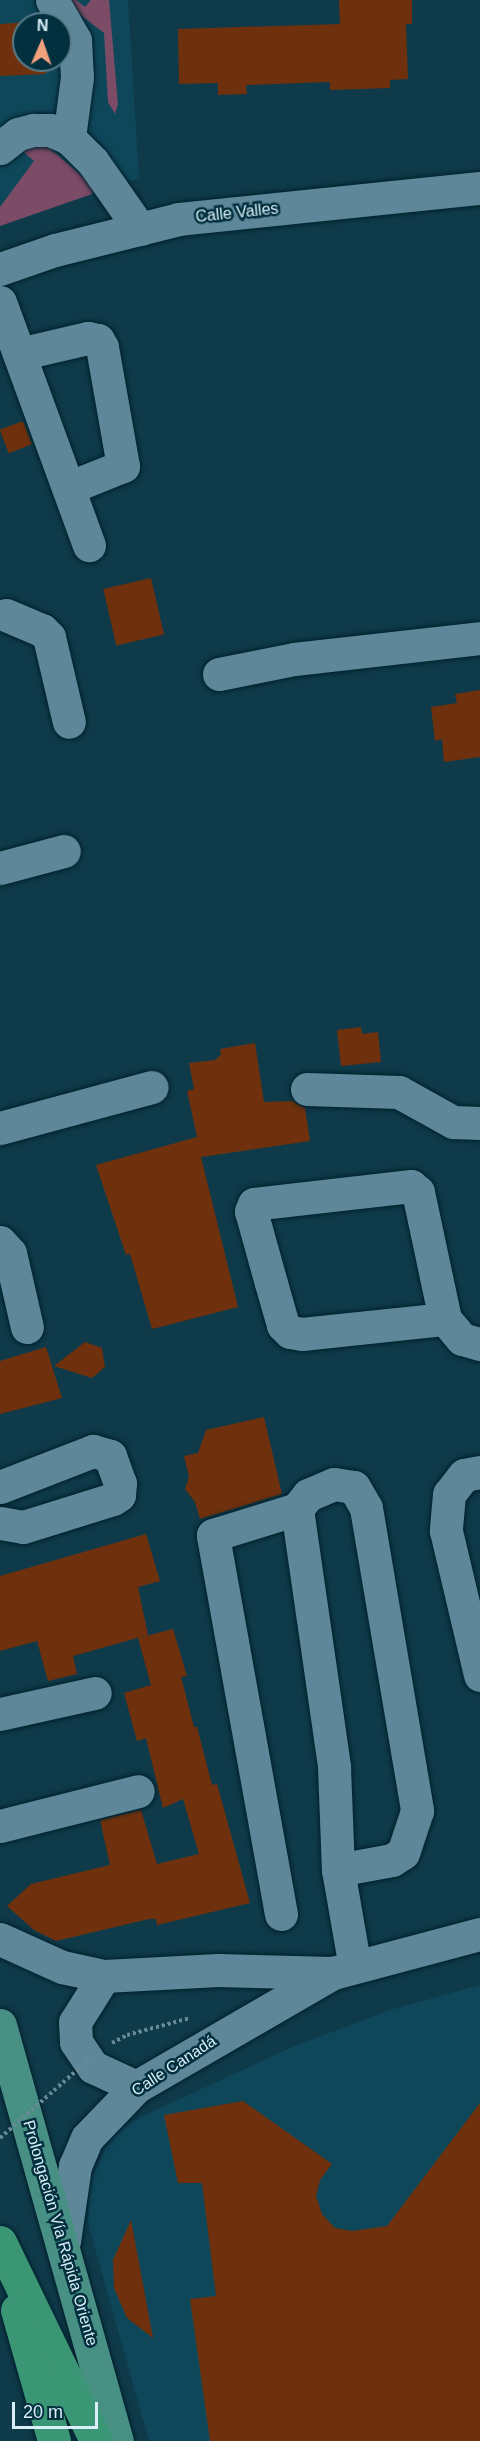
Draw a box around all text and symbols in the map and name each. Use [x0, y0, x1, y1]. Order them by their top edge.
north arrow [12, 12, 72, 72]
text: N [37, 17, 49, 34]
street label: Calle Valles [195, 199, 279, 227]
street label: Calle Canadá [128, 2032, 220, 2100]
street label: Prolongación Vía Rápida Oriente [19, 2118, 101, 2348]
scale bar [15, 2390, 100, 2428]
text: 20 m [23, 2402, 63, 2422]

